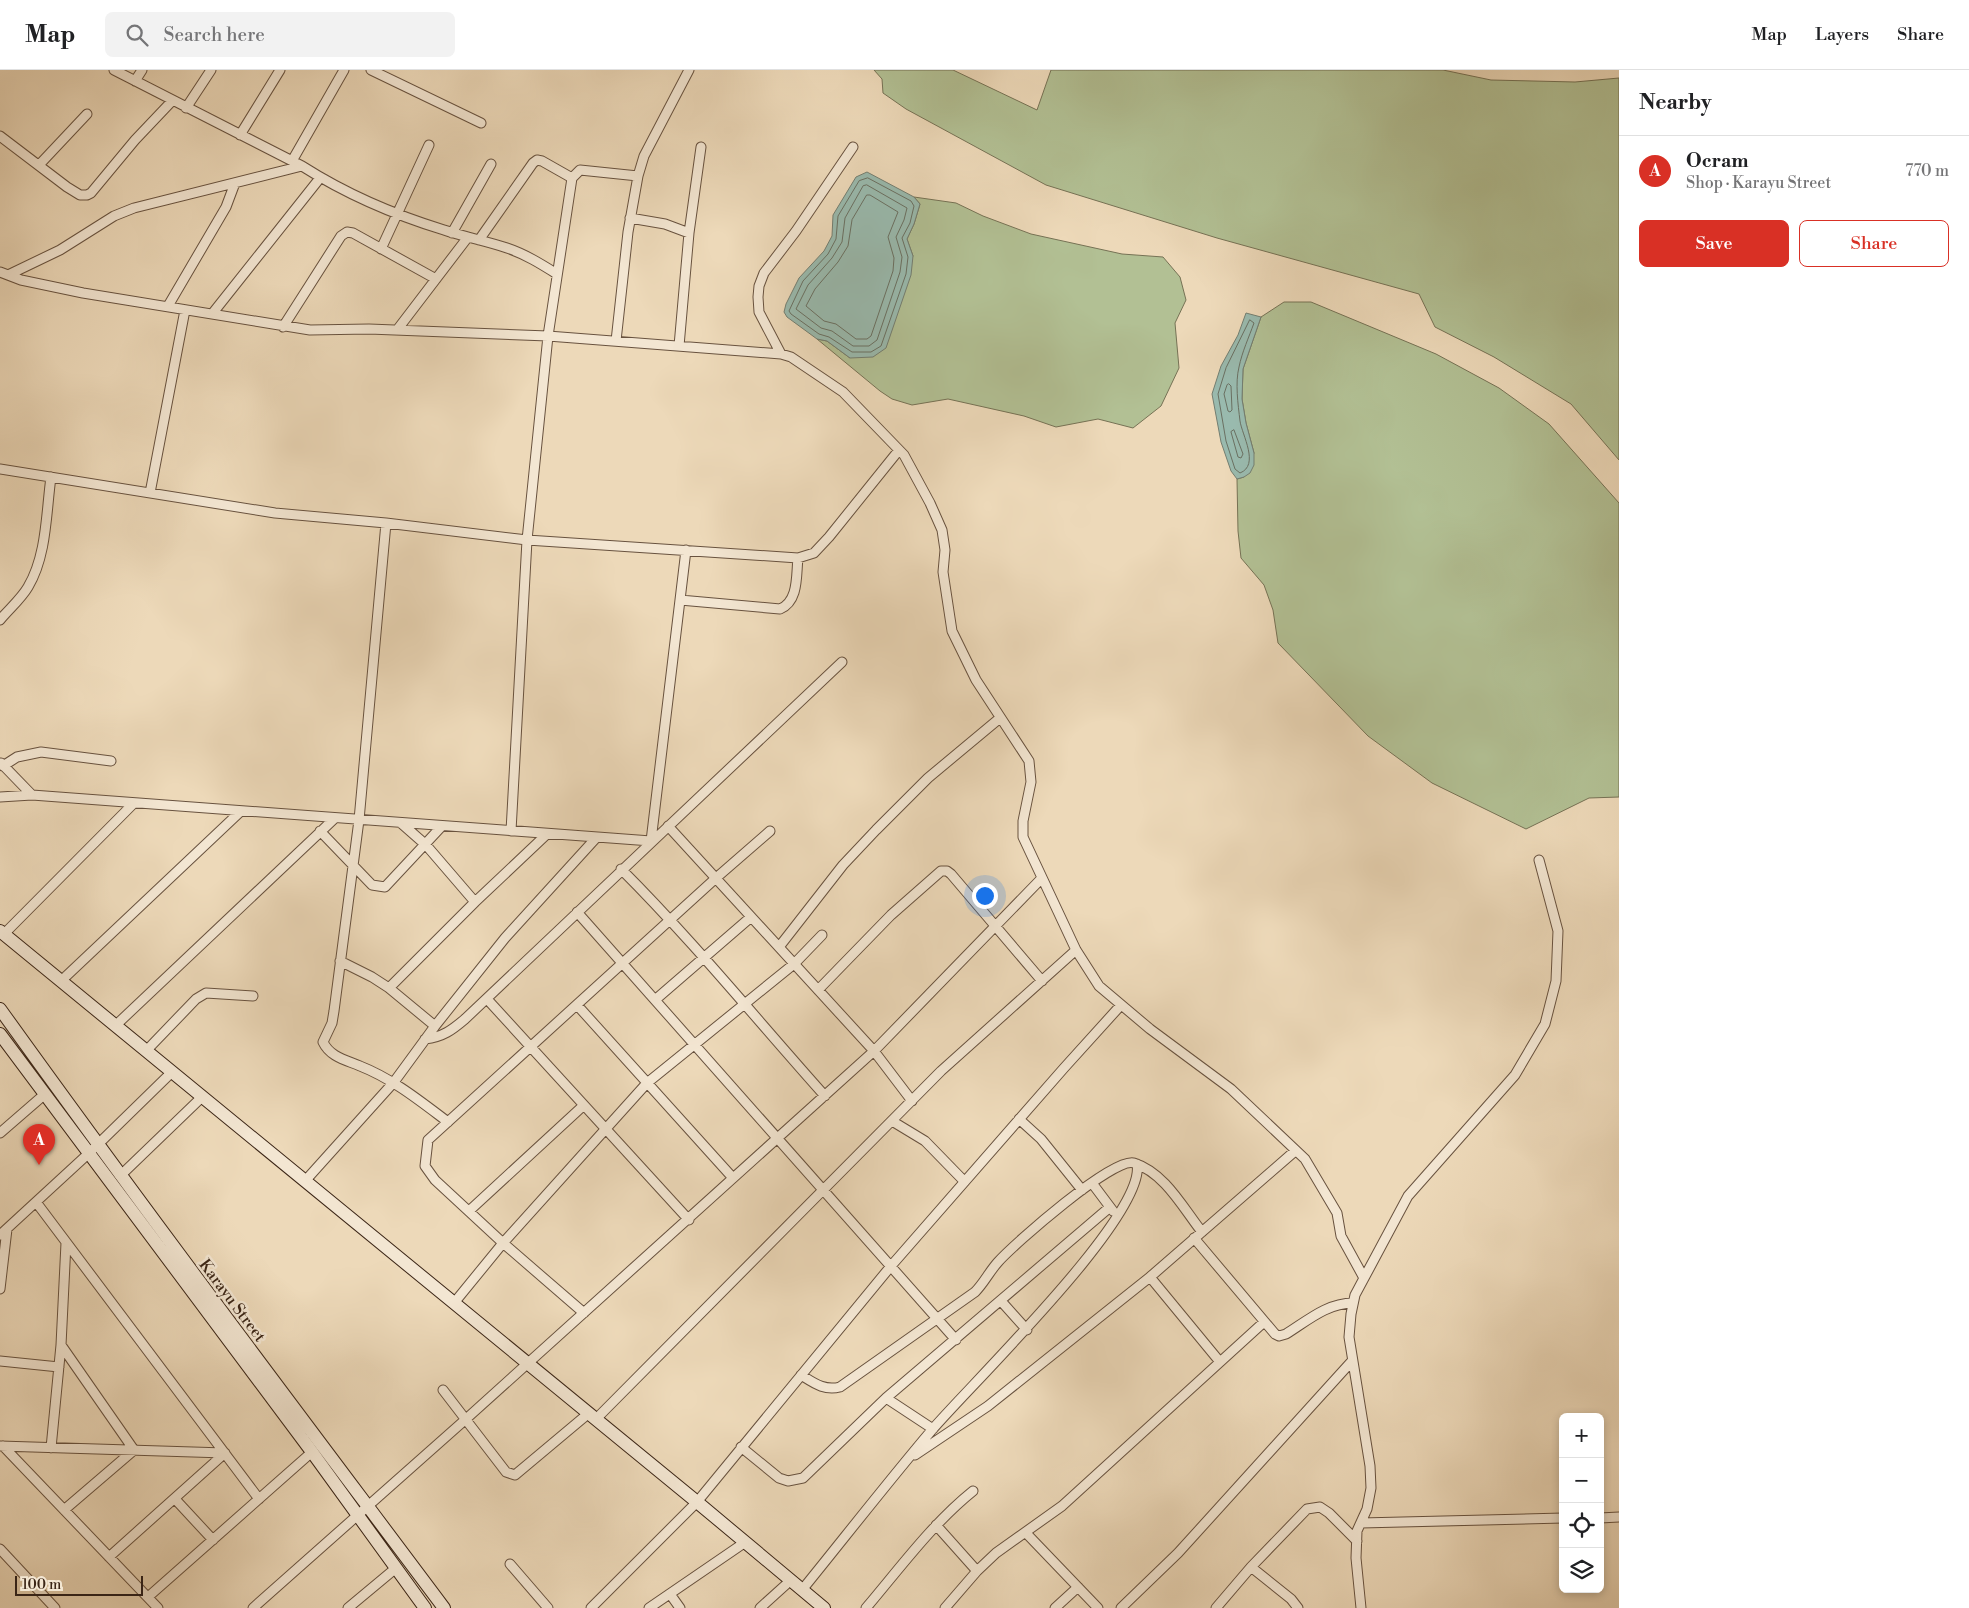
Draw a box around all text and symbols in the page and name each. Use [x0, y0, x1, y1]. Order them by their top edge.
search box [105, 12, 455, 57]
text: Map [25, 20, 75, 50]
icon: search [123, 21, 151, 49]
text: Search here [163, 23, 265, 47]
text: Map [1752, 23, 1787, 46]
text: Layers [1815, 23, 1869, 46]
text: Share [1897, 23, 1944, 46]
text: Nearby [1639, 90, 1712, 116]
text: Ocram [1686, 149, 1749, 173]
text: A [1649, 161, 1661, 181]
text: 770 m [1905, 161, 1949, 181]
text: Shop · Karayu Street [1686, 173, 1831, 193]
button: Save [1639, 220, 1789, 267]
button: Share [1799, 220, 1949, 267]
your location [972, 883, 998, 909]
pin: A [23, 1124, 55, 1165]
street label: Karayu Street [194, 1255, 270, 1346]
map controls [1559, 1413, 1604, 1593]
button: + [1559, 1413, 1604, 1458]
button: − [1559, 1458, 1604, 1503]
button: locate [1559, 1503, 1604, 1548]
button: layers [1559, 1548, 1604, 1593]
scale bar [15, 1573, 142, 1596]
text: 100 m [22, 1576, 61, 1594]

